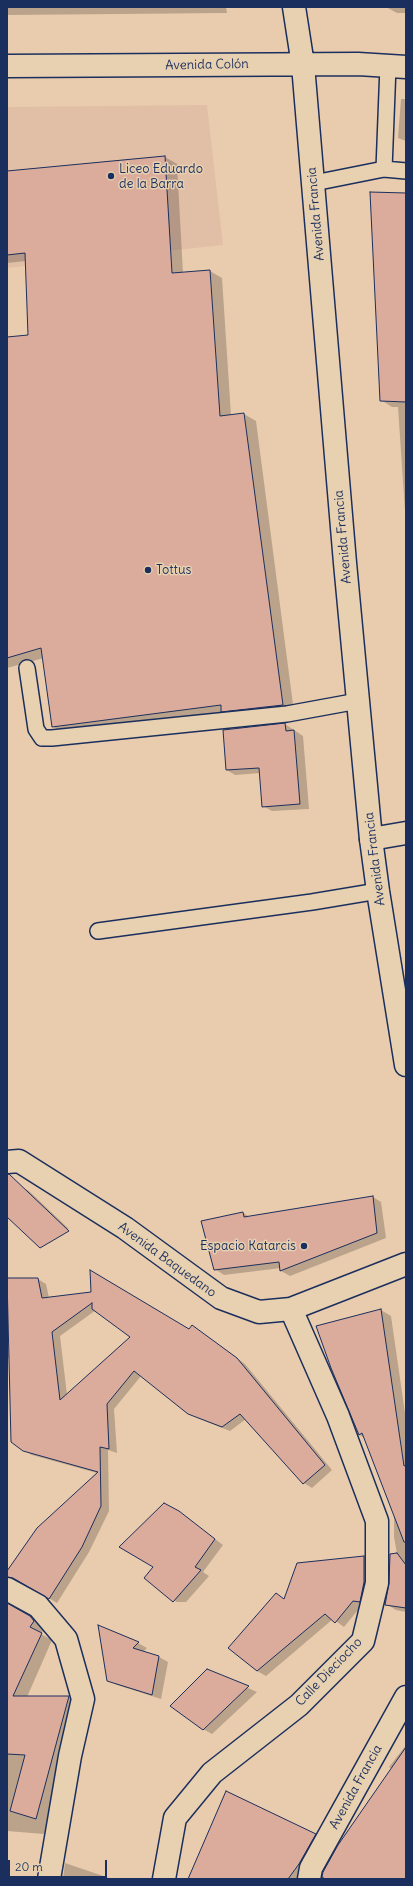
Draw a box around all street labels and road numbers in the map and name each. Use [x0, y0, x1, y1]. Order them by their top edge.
street label: Avenida Colón [165, 56, 249, 74]
street label: Avenida Francia [304, 166, 328, 262]
street label: Avenida Francia [331, 489, 355, 585]
street label: Avenida Francia [362, 811, 388, 907]
street label: Avenida Baquedano [115, 1219, 219, 1301]
street label: Calle Dieciocho [292, 1635, 366, 1709]
street label: Avenida Francia [326, 1742, 386, 1832]

